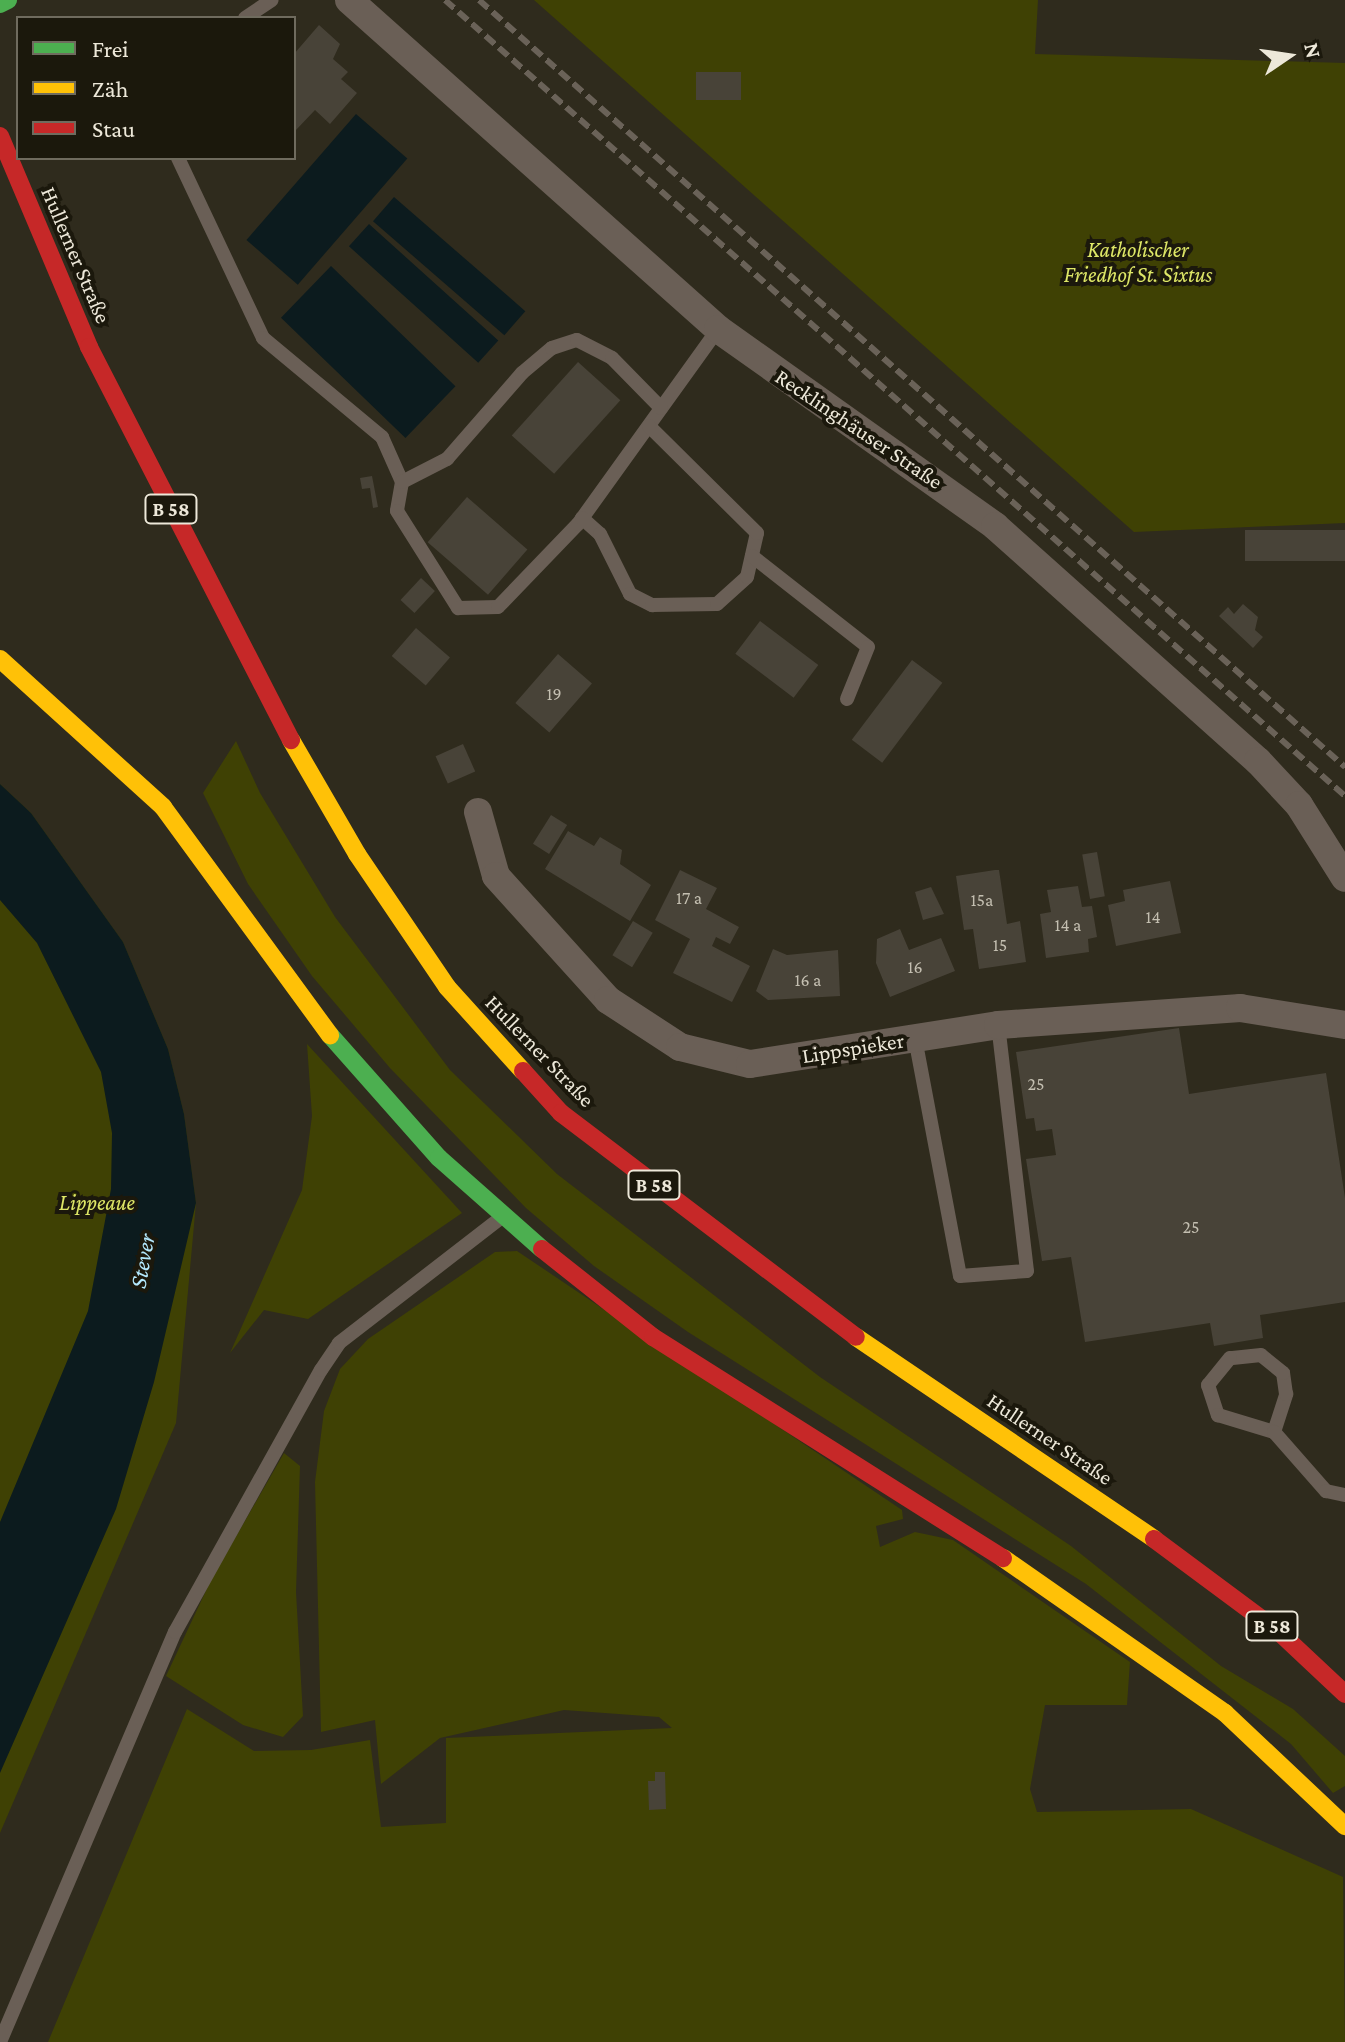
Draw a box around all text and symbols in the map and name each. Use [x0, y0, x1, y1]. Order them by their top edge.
legend [16, 16, 296, 160]
north arrow [1249, 16, 1329, 96]
text: Frei [92, 35, 129, 62]
text: N [1299, 40, 1327, 61]
text: Zäh [92, 75, 129, 102]
text: Stau [92, 115, 135, 142]
street label: Hullerner Straße [35, 183, 117, 327]
park label: Katholischer Friedhof St. Sixtus [1064, 236, 1212, 288]
street label: Recklinghäuser Straße [770, 363, 948, 495]
road number: B 58 [143, 493, 199, 525]
house number: 19 [546, 683, 562, 705]
house number: 17 a [676, 887, 702, 909]
house number: 15a [971, 889, 993, 911]
house number: 14 [1145, 906, 1161, 928]
house number: 14 a [1055, 914, 1081, 936]
house number: 15 [993, 934, 1007, 956]
house number: 16 [907, 956, 923, 978]
house number: 16 a [795, 969, 821, 991]
street label: Hullerner Straße [480, 989, 600, 1113]
street label: Lippspieker [800, 1027, 906, 1069]
house number: 25 [1027, 1073, 1045, 1095]
road number: B 58 [626, 1169, 682, 1201]
park label: Lippeaue [59, 1190, 135, 1216]
house number: 25 [1182, 1216, 1200, 1238]
water label: Stever [123, 1232, 161, 1290]
street label: Hullerner Straße [982, 1387, 1118, 1491]
road number: B 58 [1244, 1610, 1300, 1642]

